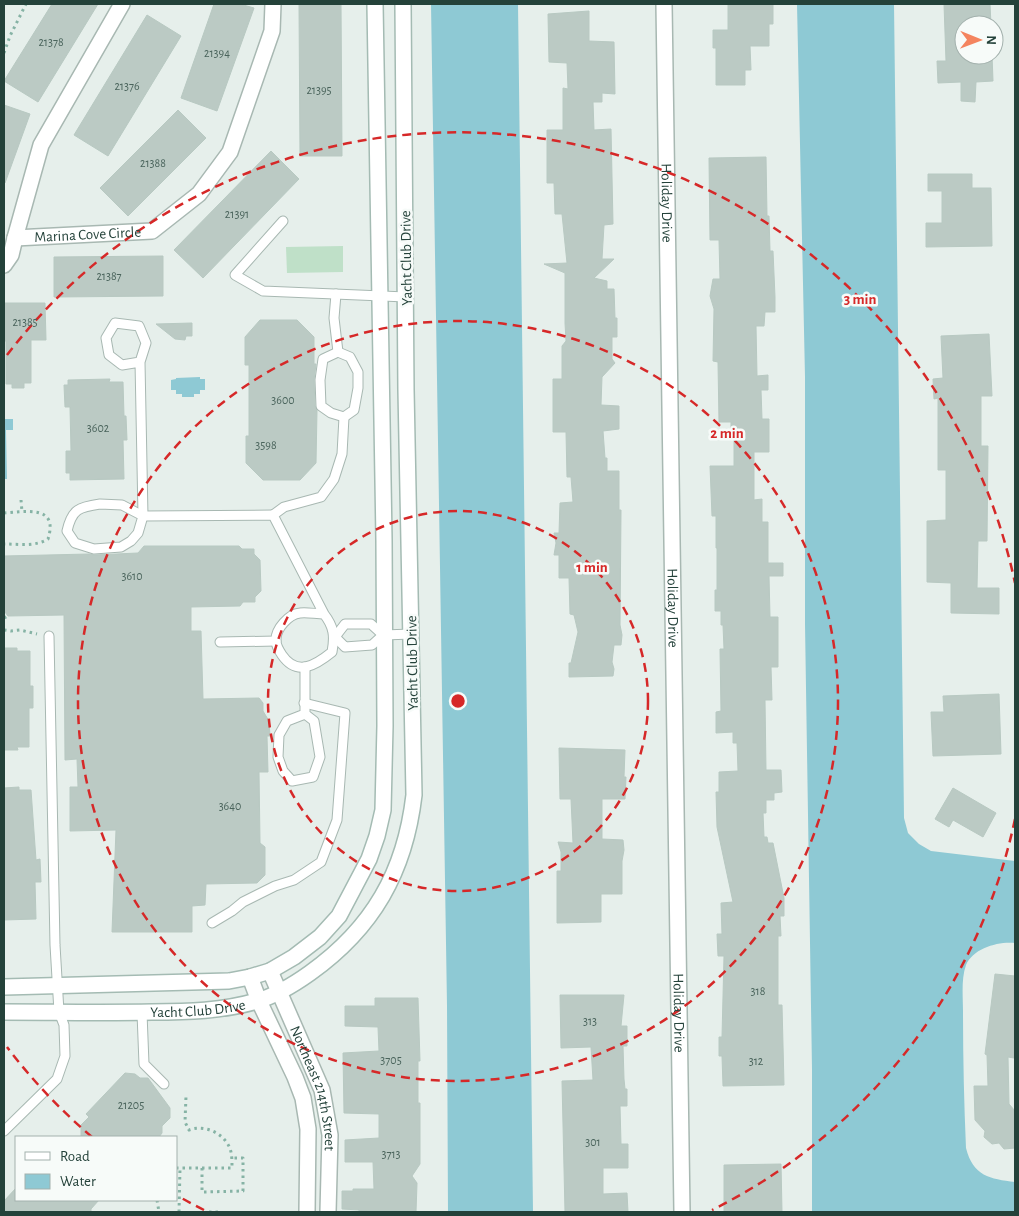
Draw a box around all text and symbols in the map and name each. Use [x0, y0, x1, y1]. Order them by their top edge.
north arrow [954, 15, 1004, 65]
text: N [984, 35, 998, 45]
house number: 21378 [38, 36, 64, 48]
house number: 21394 [204, 47, 230, 59]
house number: 21376 [114, 80, 140, 92]
house number: 21395 [306, 84, 332, 96]
house number: 21388 [140, 157, 166, 169]
street label: Holiday Drive [658, 163, 675, 243]
house number: 21391 [225, 208, 249, 220]
street label: Yacht Club Drive [398, 210, 415, 306]
street label: Marina Cove Circle [34, 225, 142, 245]
house number: 21387 [96, 270, 122, 282]
text: 3 min [844, 292, 876, 307]
house number: 21385 [12, 316, 38, 328]
house number: 3600 [271, 394, 295, 406]
house number: 3602 [87, 422, 110, 434]
text: 2 min [710, 426, 744, 441]
house number: 3598 [255, 439, 277, 451]
text: 1 min [576, 560, 608, 575]
street label: Holiday Drive [664, 568, 681, 648]
house number: 3610 [121, 570, 143, 582]
street label: Yacht Club Drive [404, 615, 421, 711]
centre of rings [449, 692, 467, 710]
house number: 3640 [219, 800, 241, 812]
street label: Holiday Drive [670, 973, 687, 1053]
house number: 318 [751, 985, 766, 997]
street label: Yacht Club Drive [150, 997, 247, 1020]
house number: 313 [583, 1015, 597, 1027]
street label: Northeast 214th Street [287, 1024, 337, 1151]
house number: 3705 [380, 1054, 402, 1066]
house number: 312 [749, 1055, 764, 1067]
house number: 21205 [118, 1099, 144, 1111]
legend [15, 1136, 178, 1201]
house number: 301 [585, 1136, 601, 1148]
house number: 3713 [381, 1148, 401, 1160]
text: Road [60, 1149, 90, 1164]
text: Water [60, 1174, 96, 1189]

